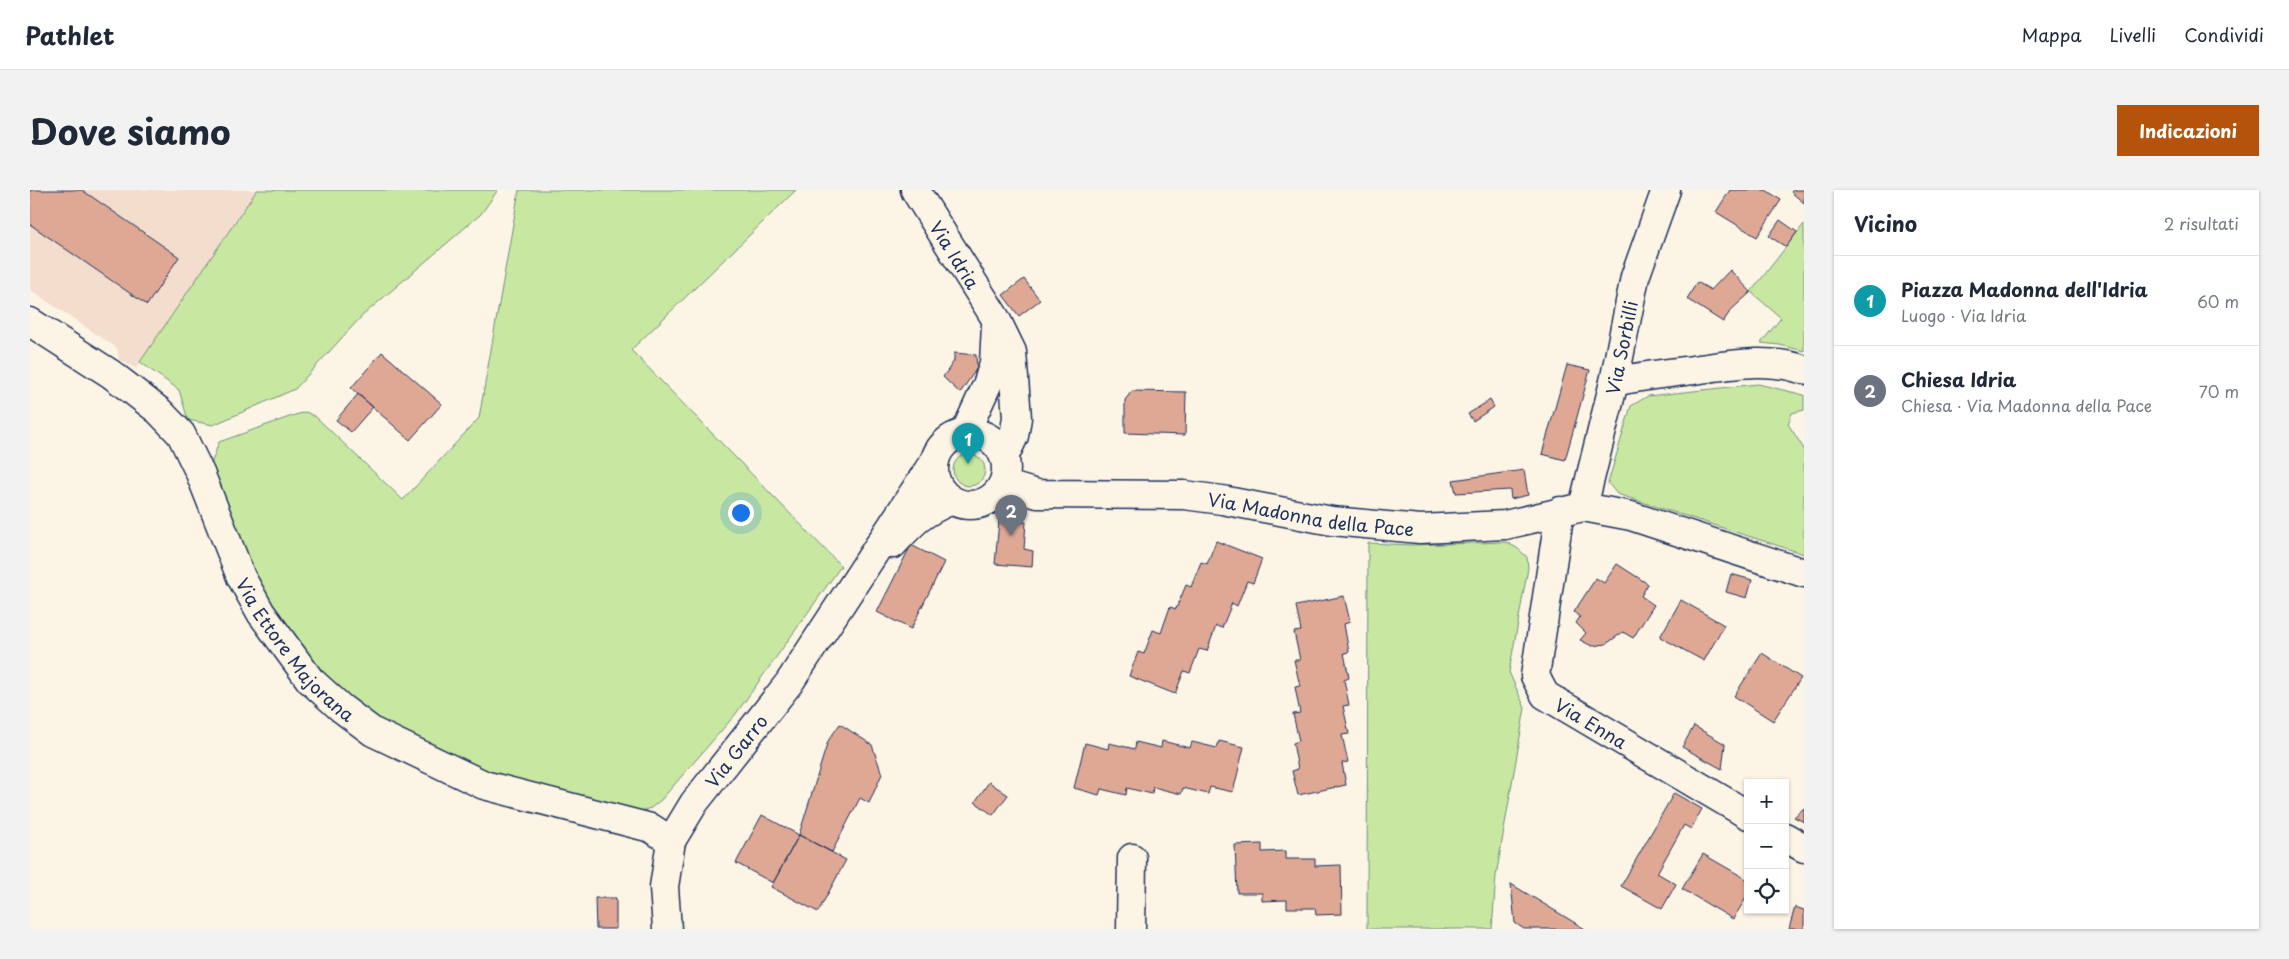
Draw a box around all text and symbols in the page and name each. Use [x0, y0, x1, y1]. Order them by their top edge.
text: Pathlet [25, 17, 115, 53]
text: Mappa [2022, 21, 2082, 48]
text: Livelli [2110, 21, 2156, 48]
text: Condividi [2184, 21, 2264, 48]
text: Dove siamo [30, 104, 231, 157]
button: Indicazioni [2117, 105, 2259, 156]
text: Vicino [1854, 207, 1917, 239]
text: 2 risultati [2164, 211, 2239, 235]
street label: Via Idria [924, 215, 987, 294]
text: Piazza Madonna dell'Idria [1901, 275, 2148, 303]
text: 1 [1866, 289, 1874, 313]
text: 60 m [2197, 289, 2239, 313]
street label: Via Sorbilli [1598, 298, 1643, 397]
text: Luogo · Via Idria [1901, 303, 2026, 327]
text: Chiesa Idria [1901, 365, 2016, 393]
text: 2 [1864, 379, 1876, 403]
text: 70 m [2199, 379, 2239, 403]
text: Chiesa · Via Madonna della Pace [1901, 393, 2152, 417]
pin: 1 [952, 423, 984, 464]
street label: Via Madonna della Pace [1206, 485, 1415, 542]
pin: 2 [995, 495, 1027, 536]
your location [728, 500, 754, 526]
street label: Via Ettore Majorana [230, 572, 361, 728]
street label: Via Enna [1550, 690, 1633, 754]
street label: Via Garro [698, 708, 773, 793]
map controls [1744, 779, 1789, 914]
button: + [1744, 779, 1789, 824]
button: − [1744, 824, 1789, 869]
button: locate [1744, 869, 1789, 914]

